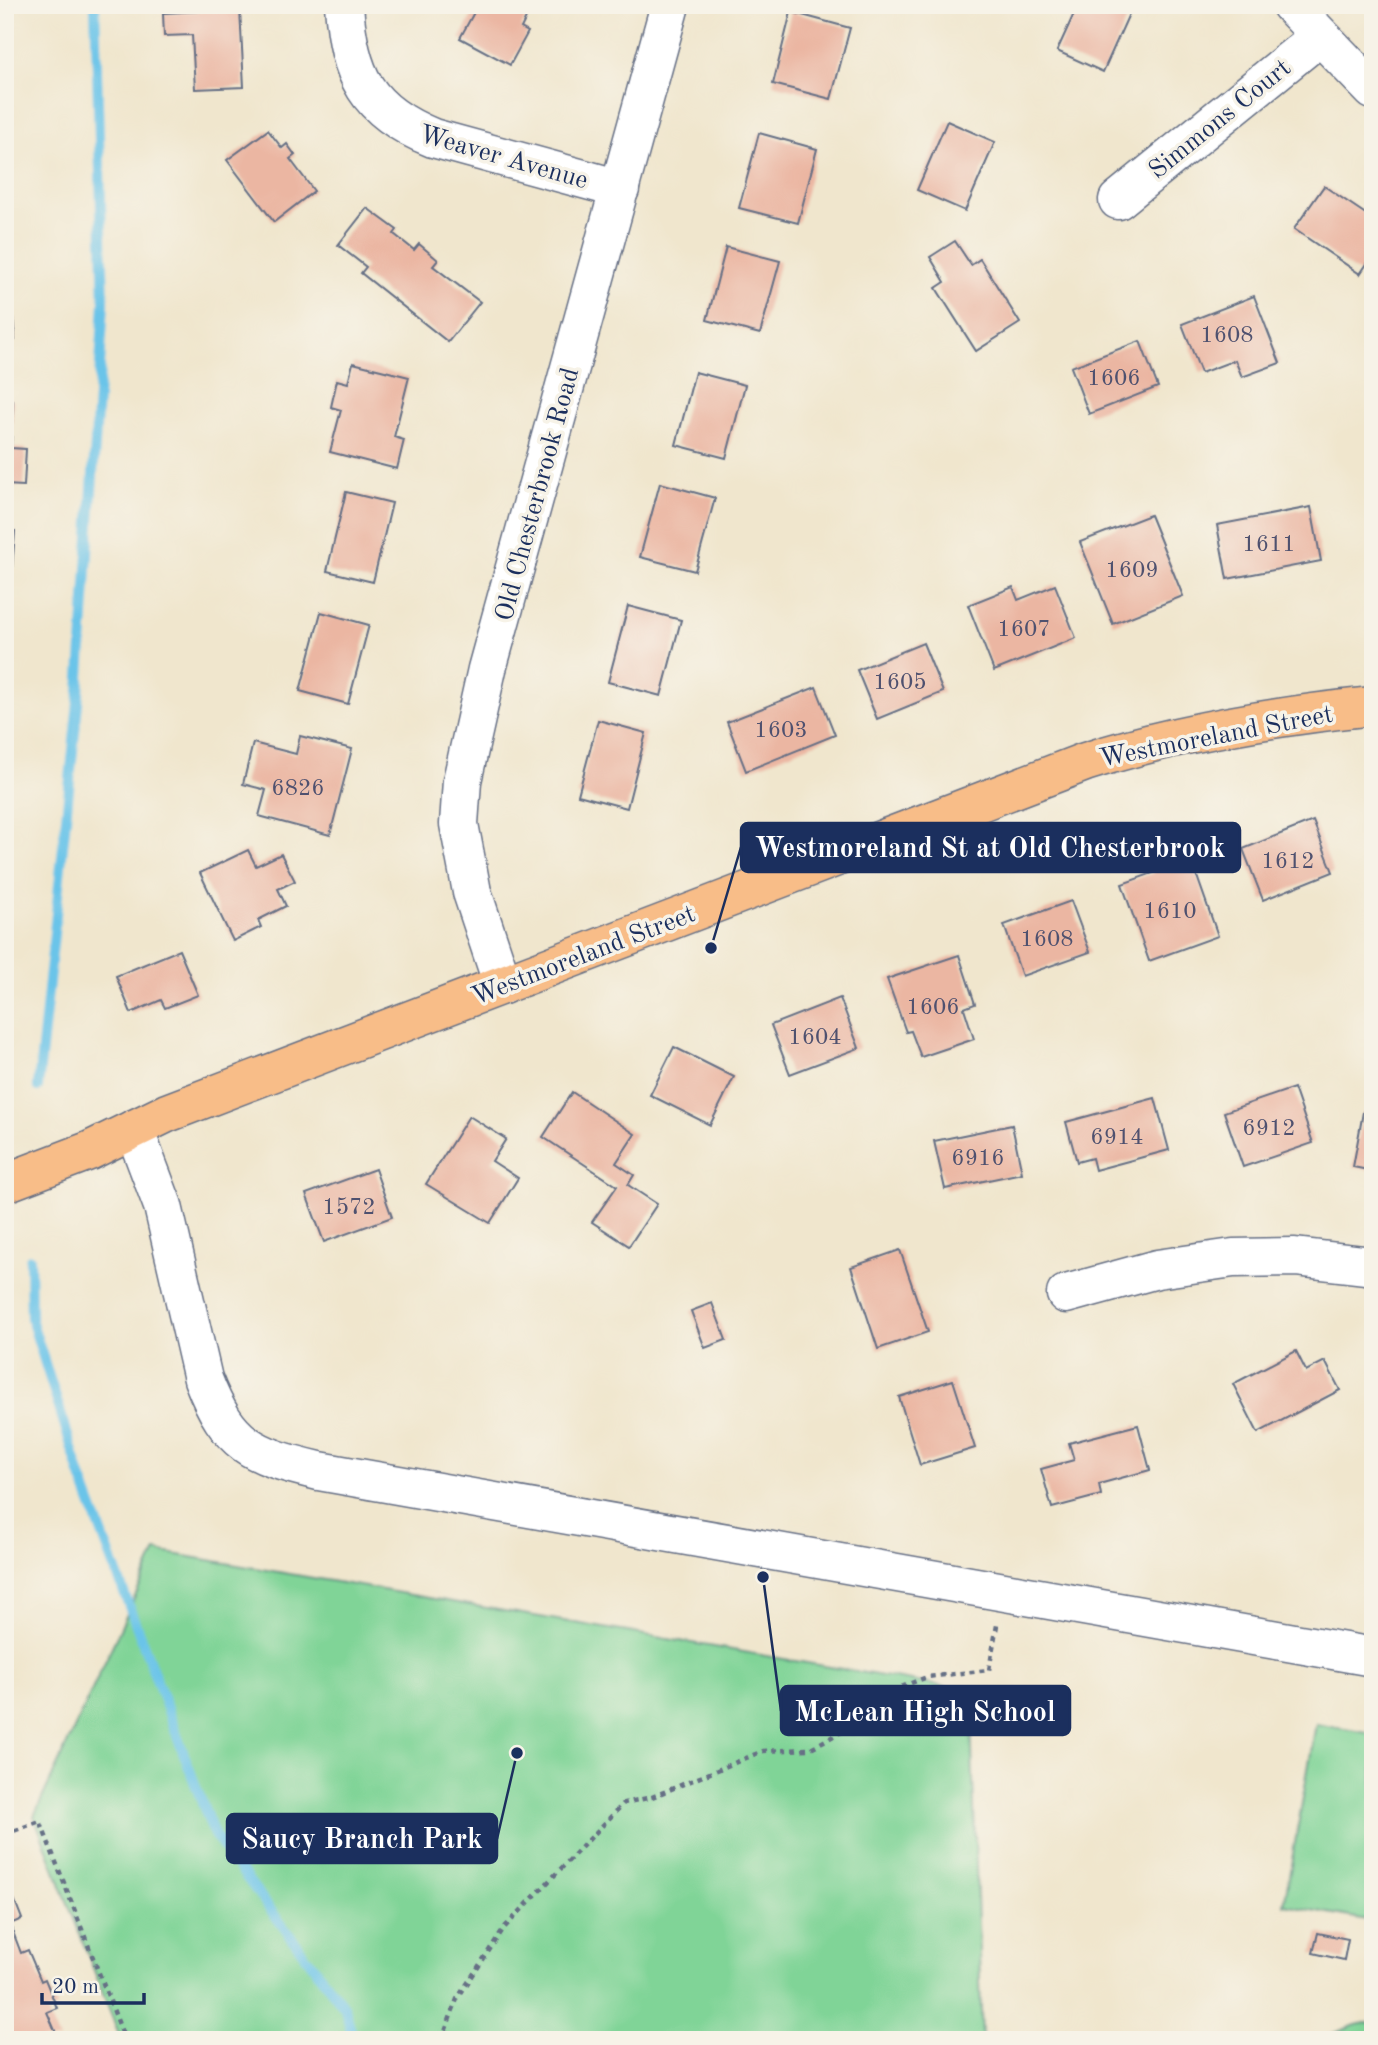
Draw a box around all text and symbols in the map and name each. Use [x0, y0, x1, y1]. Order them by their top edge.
street label: Simmons Court [1145, 55, 1296, 184]
street label: Weaver Avenue [416, 121, 591, 194]
house number: 1608 [1200, 324, 1254, 347]
street label: Old Chesterbrook Road [492, 365, 584, 624]
house number: 1606 [1087, 367, 1141, 390]
house number: 1611 [1242, 533, 1296, 556]
house number: 1609 [1105, 559, 1159, 582]
house number: 1607 [997, 618, 1051, 641]
house number: 1605 [873, 671, 927, 694]
street label: Westmoreland Street [1097, 702, 1335, 772]
house number: 1603 [754, 719, 808, 742]
house number: 6826 [271, 777, 325, 800]
callout: Westmoreland St at Old Chesterbrook [741, 823, 1240, 872]
text: Westmoreland St at Old Chesterbrook [754, 836, 1226, 864]
house number: 1612 [1261, 850, 1315, 873]
house number: 1610 [1143, 900, 1197, 923]
street label: Westmoreland Street [468, 901, 699, 1011]
house number: 1608 [1020, 928, 1074, 951]
house number: 1606 [906, 996, 960, 1019]
house number: 1604 [788, 1026, 842, 1049]
house number: 6912 [1242, 1117, 1296, 1140]
house number: 6914 [1090, 1126, 1144, 1149]
house number: 6916 [951, 1147, 1005, 1170]
house number: 1572 [322, 1196, 376, 1219]
callout: McLean High School [781, 1686, 1070, 1735]
text: McLean High School [794, 1700, 1056, 1728]
callout: Saucy Branch Park [227, 1814, 497, 1863]
text: Saucy Branch Park [241, 1827, 483, 1855]
scale bar [42, 1961, 144, 2005]
text: 20 m [52, 1977, 99, 1998]

